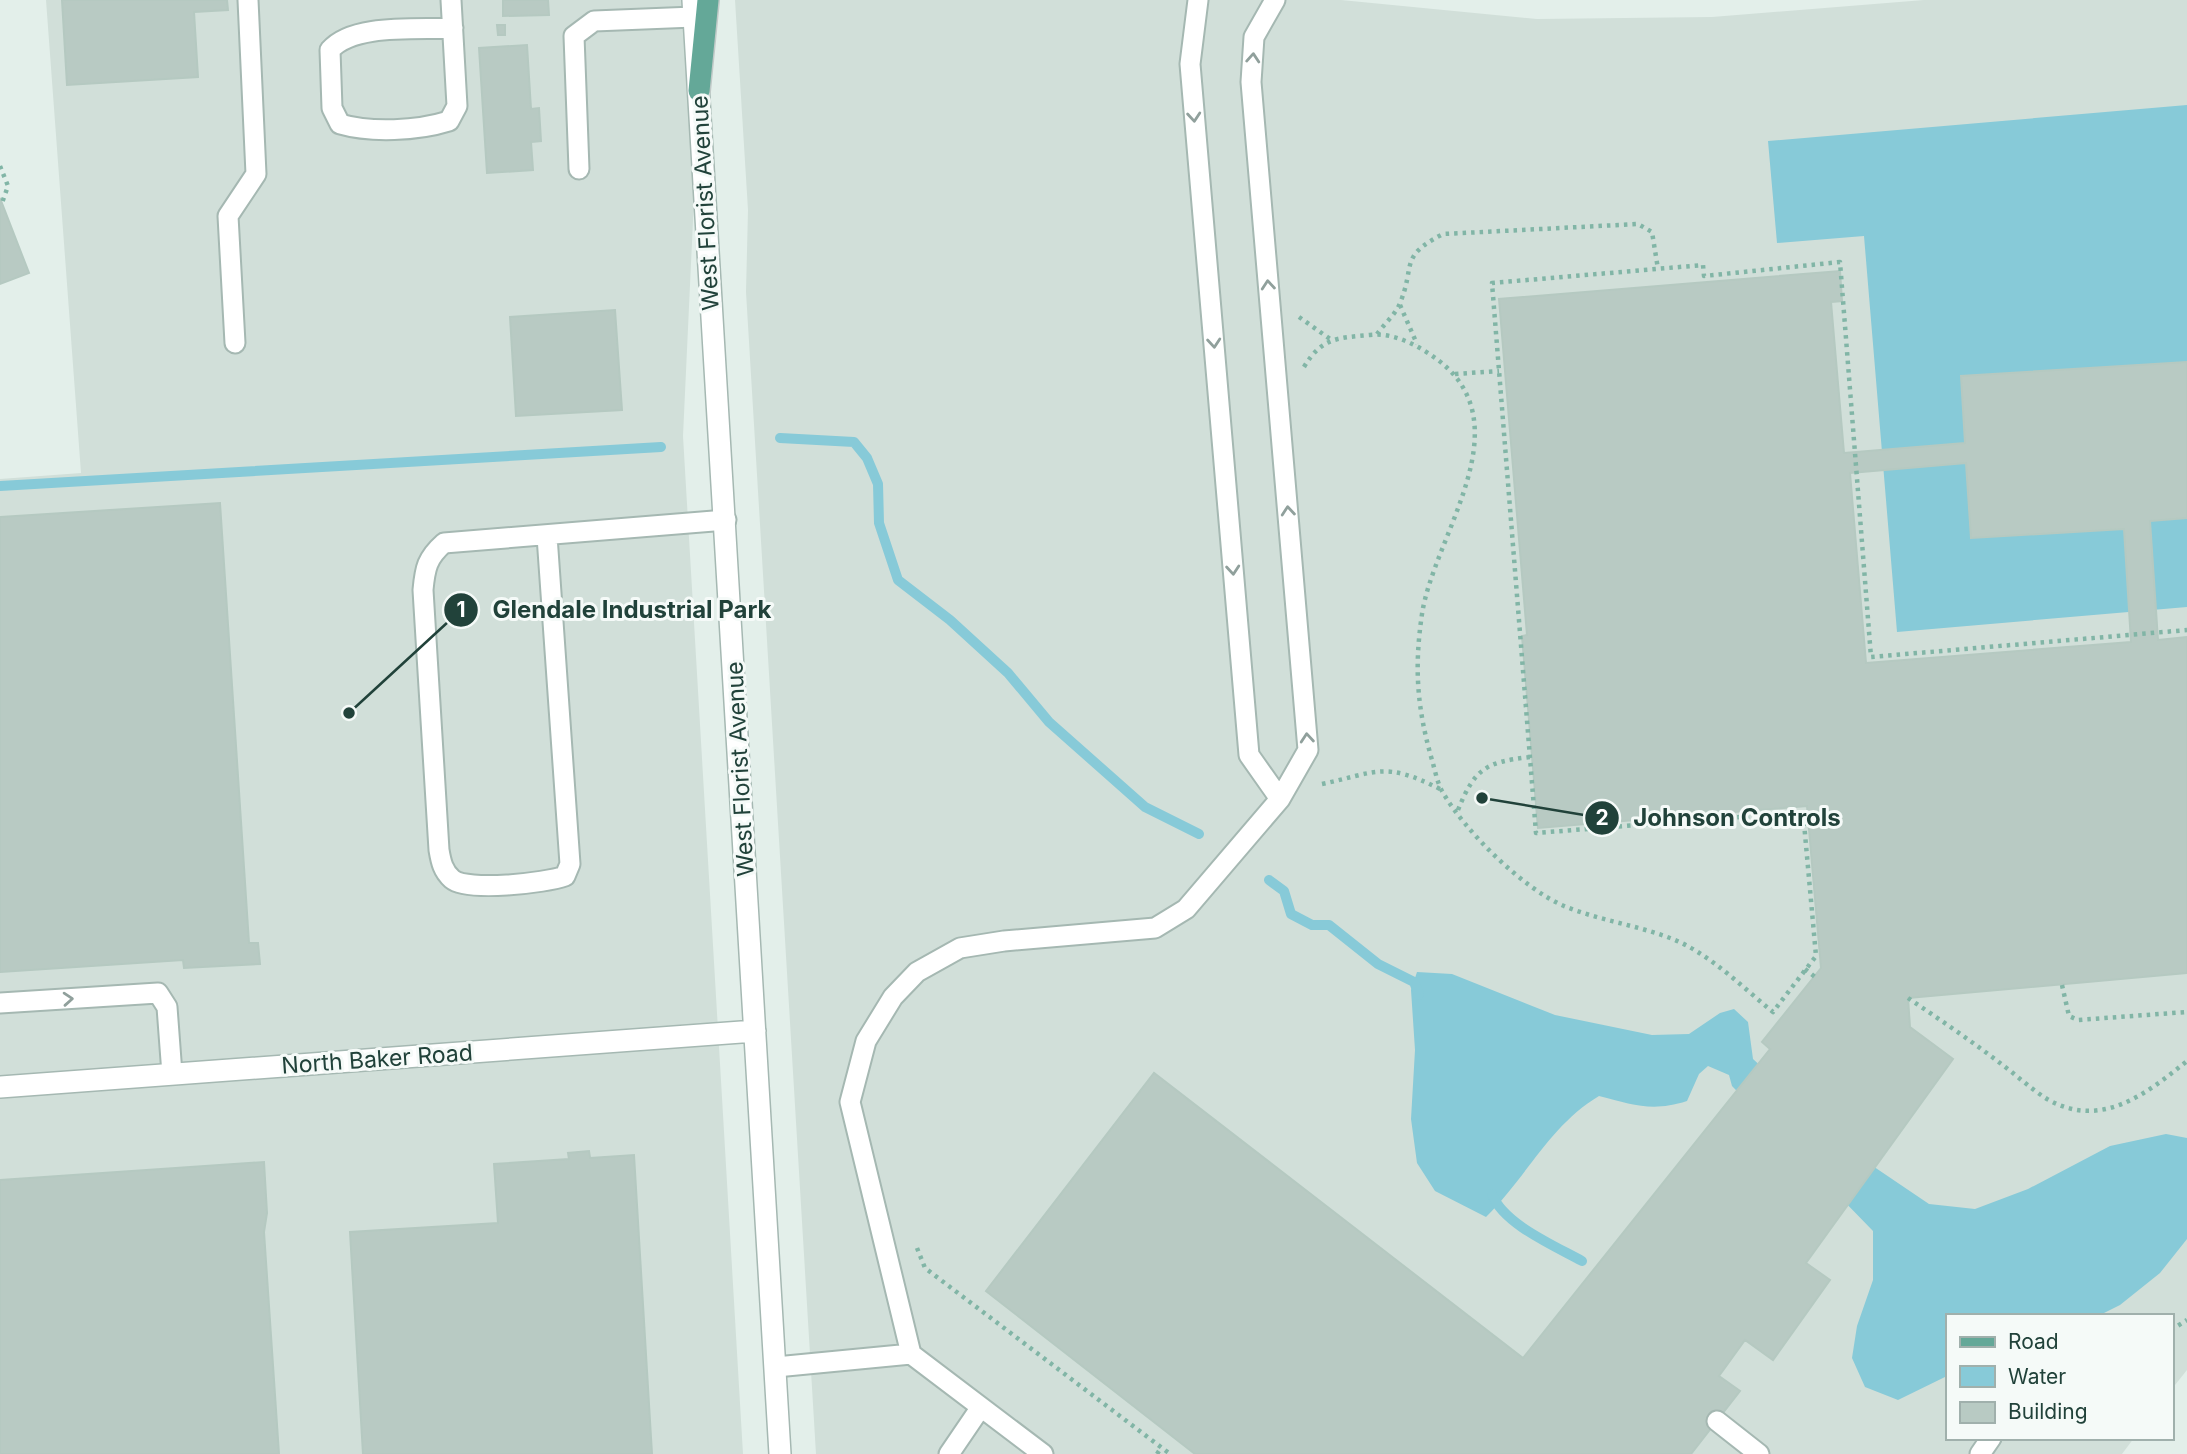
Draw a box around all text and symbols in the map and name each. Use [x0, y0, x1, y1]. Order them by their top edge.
one-way arrow [1245, 52, 1260, 63]
street label: West Florist Avenue [685, 95, 725, 311]
one-way arrow [1186, 111, 1201, 122]
one-way arrow [1261, 279, 1276, 291]
one-way arrow [1206, 338, 1221, 349]
one-way arrow [1281, 506, 1296, 517]
one-way arrow [1225, 565, 1240, 576]
callout: Glendale Industrial Park [443, 587, 785, 632]
text: Glendale Industrial Park [492, 595, 772, 624]
text: 1 [456, 597, 466, 622]
street label: West Florist Avenue [720, 661, 760, 877]
one-way arrow [1300, 732, 1315, 743]
callout: Johnson Controls [1584, 795, 1855, 840]
text: Johnson Controls [1633, 803, 1841, 832]
text: 2 [1595, 805, 1609, 830]
one-way arrow [63, 992, 74, 1007]
street label: North Baker Road [280, 1038, 474, 1080]
legend [1946, 1314, 2173, 1440]
text: Road [2008, 1329, 2059, 1354]
text: Water [2008, 1364, 2066, 1389]
text: Building [2008, 1399, 2088, 1424]

